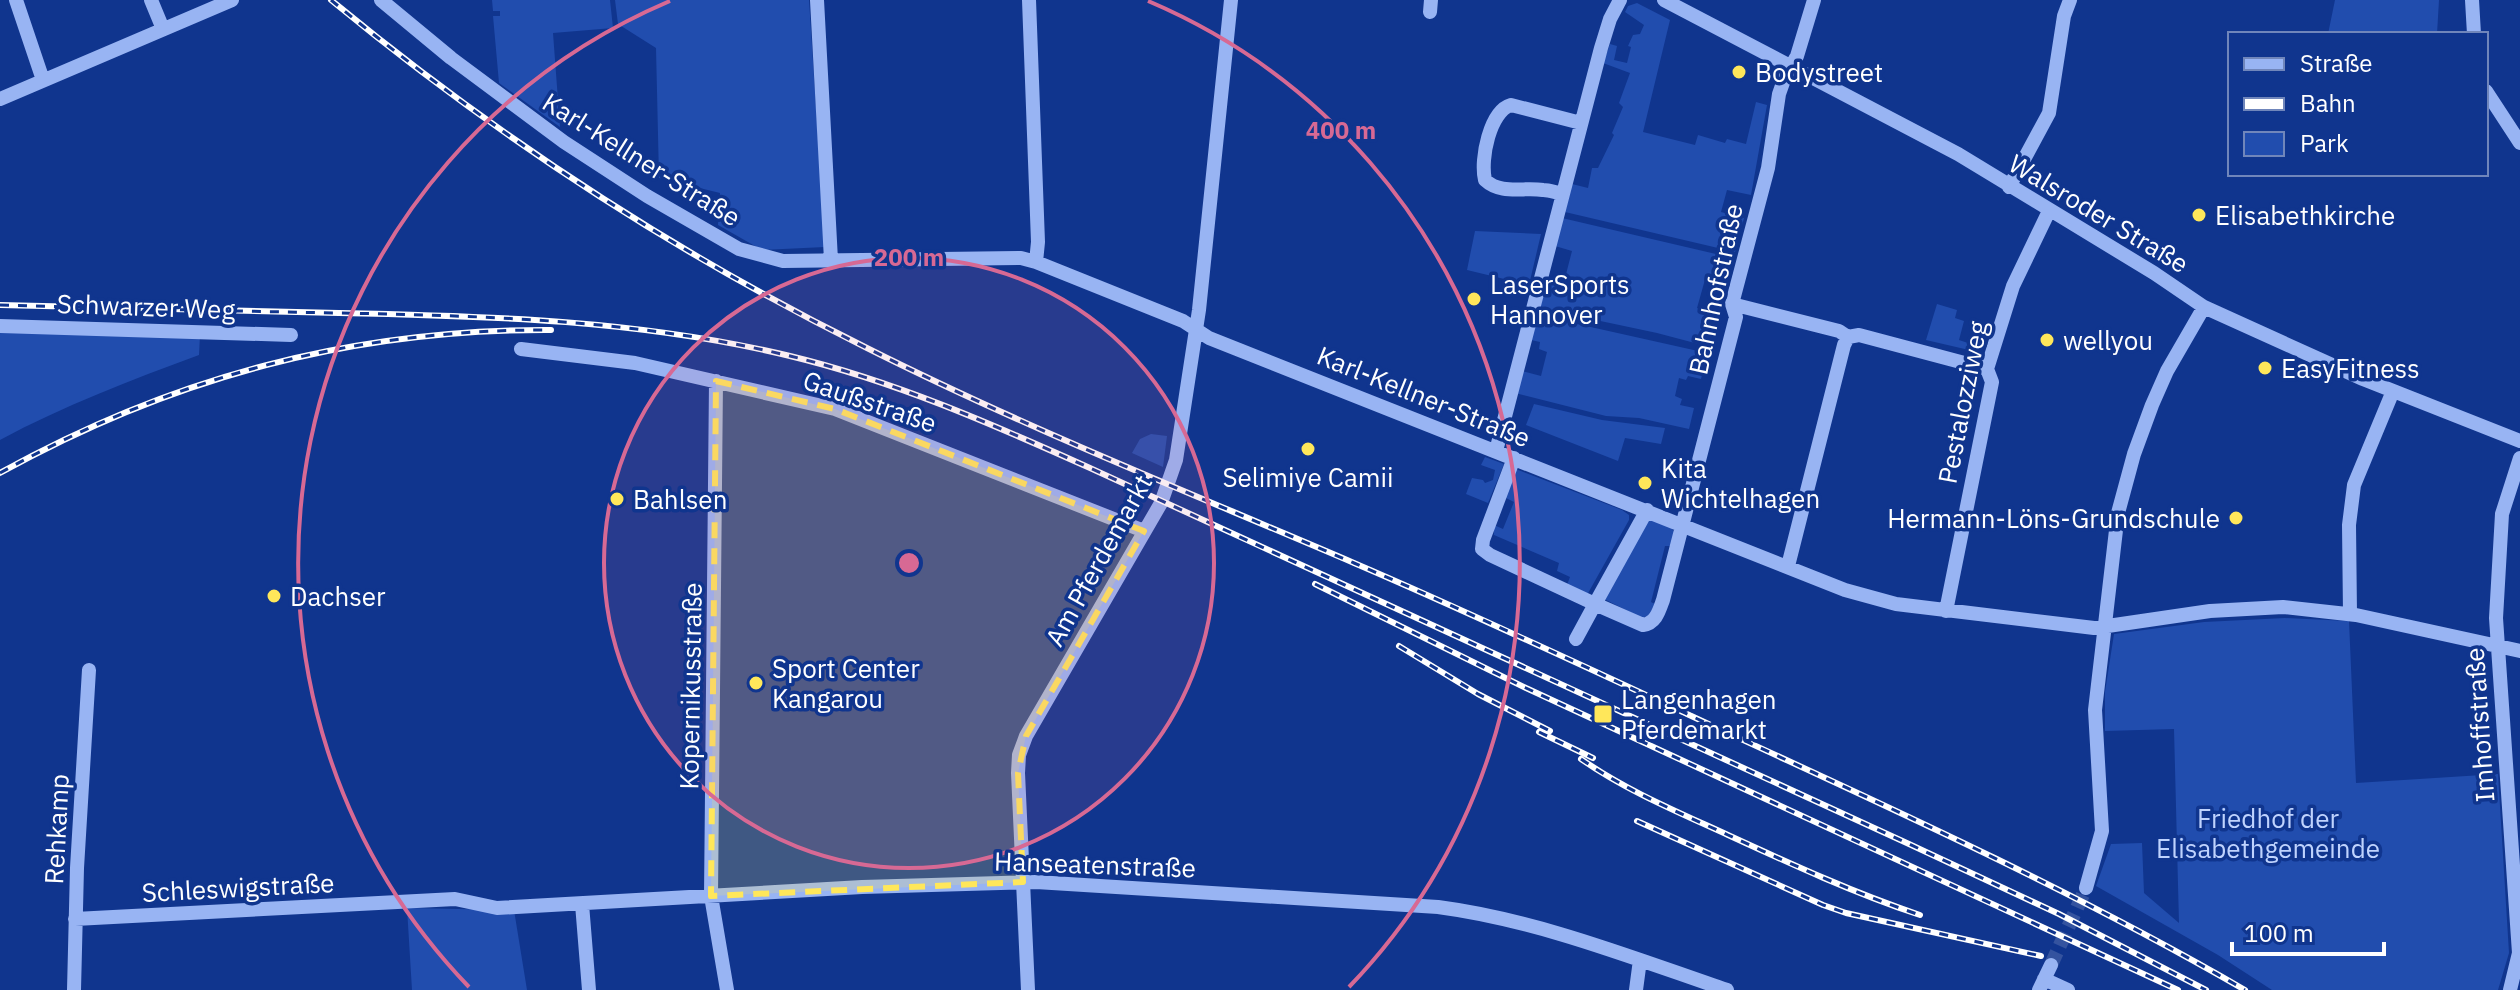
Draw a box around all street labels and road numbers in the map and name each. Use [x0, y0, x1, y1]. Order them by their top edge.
street label: Karl-Kellner-Straße [537, 84, 747, 234]
street label: Walsroder Straße [2003, 146, 2195, 280]
street label: Bahnhofstraße [1680, 200, 1750, 378]
street label: Schwarzer Weg [56, 286, 236, 326]
street label: Pestalozziweg [1930, 318, 1994, 486]
street label: Karl-Kellner-Straße [1312, 338, 1536, 454]
street label: Gaußstraße [799, 362, 941, 440]
street label: Am Pferdemarkt [1037, 468, 1159, 652]
street label: Kopernikusstraße [671, 582, 709, 790]
street label: Imhoffstraße [2457, 647, 2501, 803]
street label: Rehkamp [36, 773, 76, 885]
street label: Hanseatenstraße [994, 843, 1196, 885]
street label: Schleswigstraße [141, 865, 335, 909]

